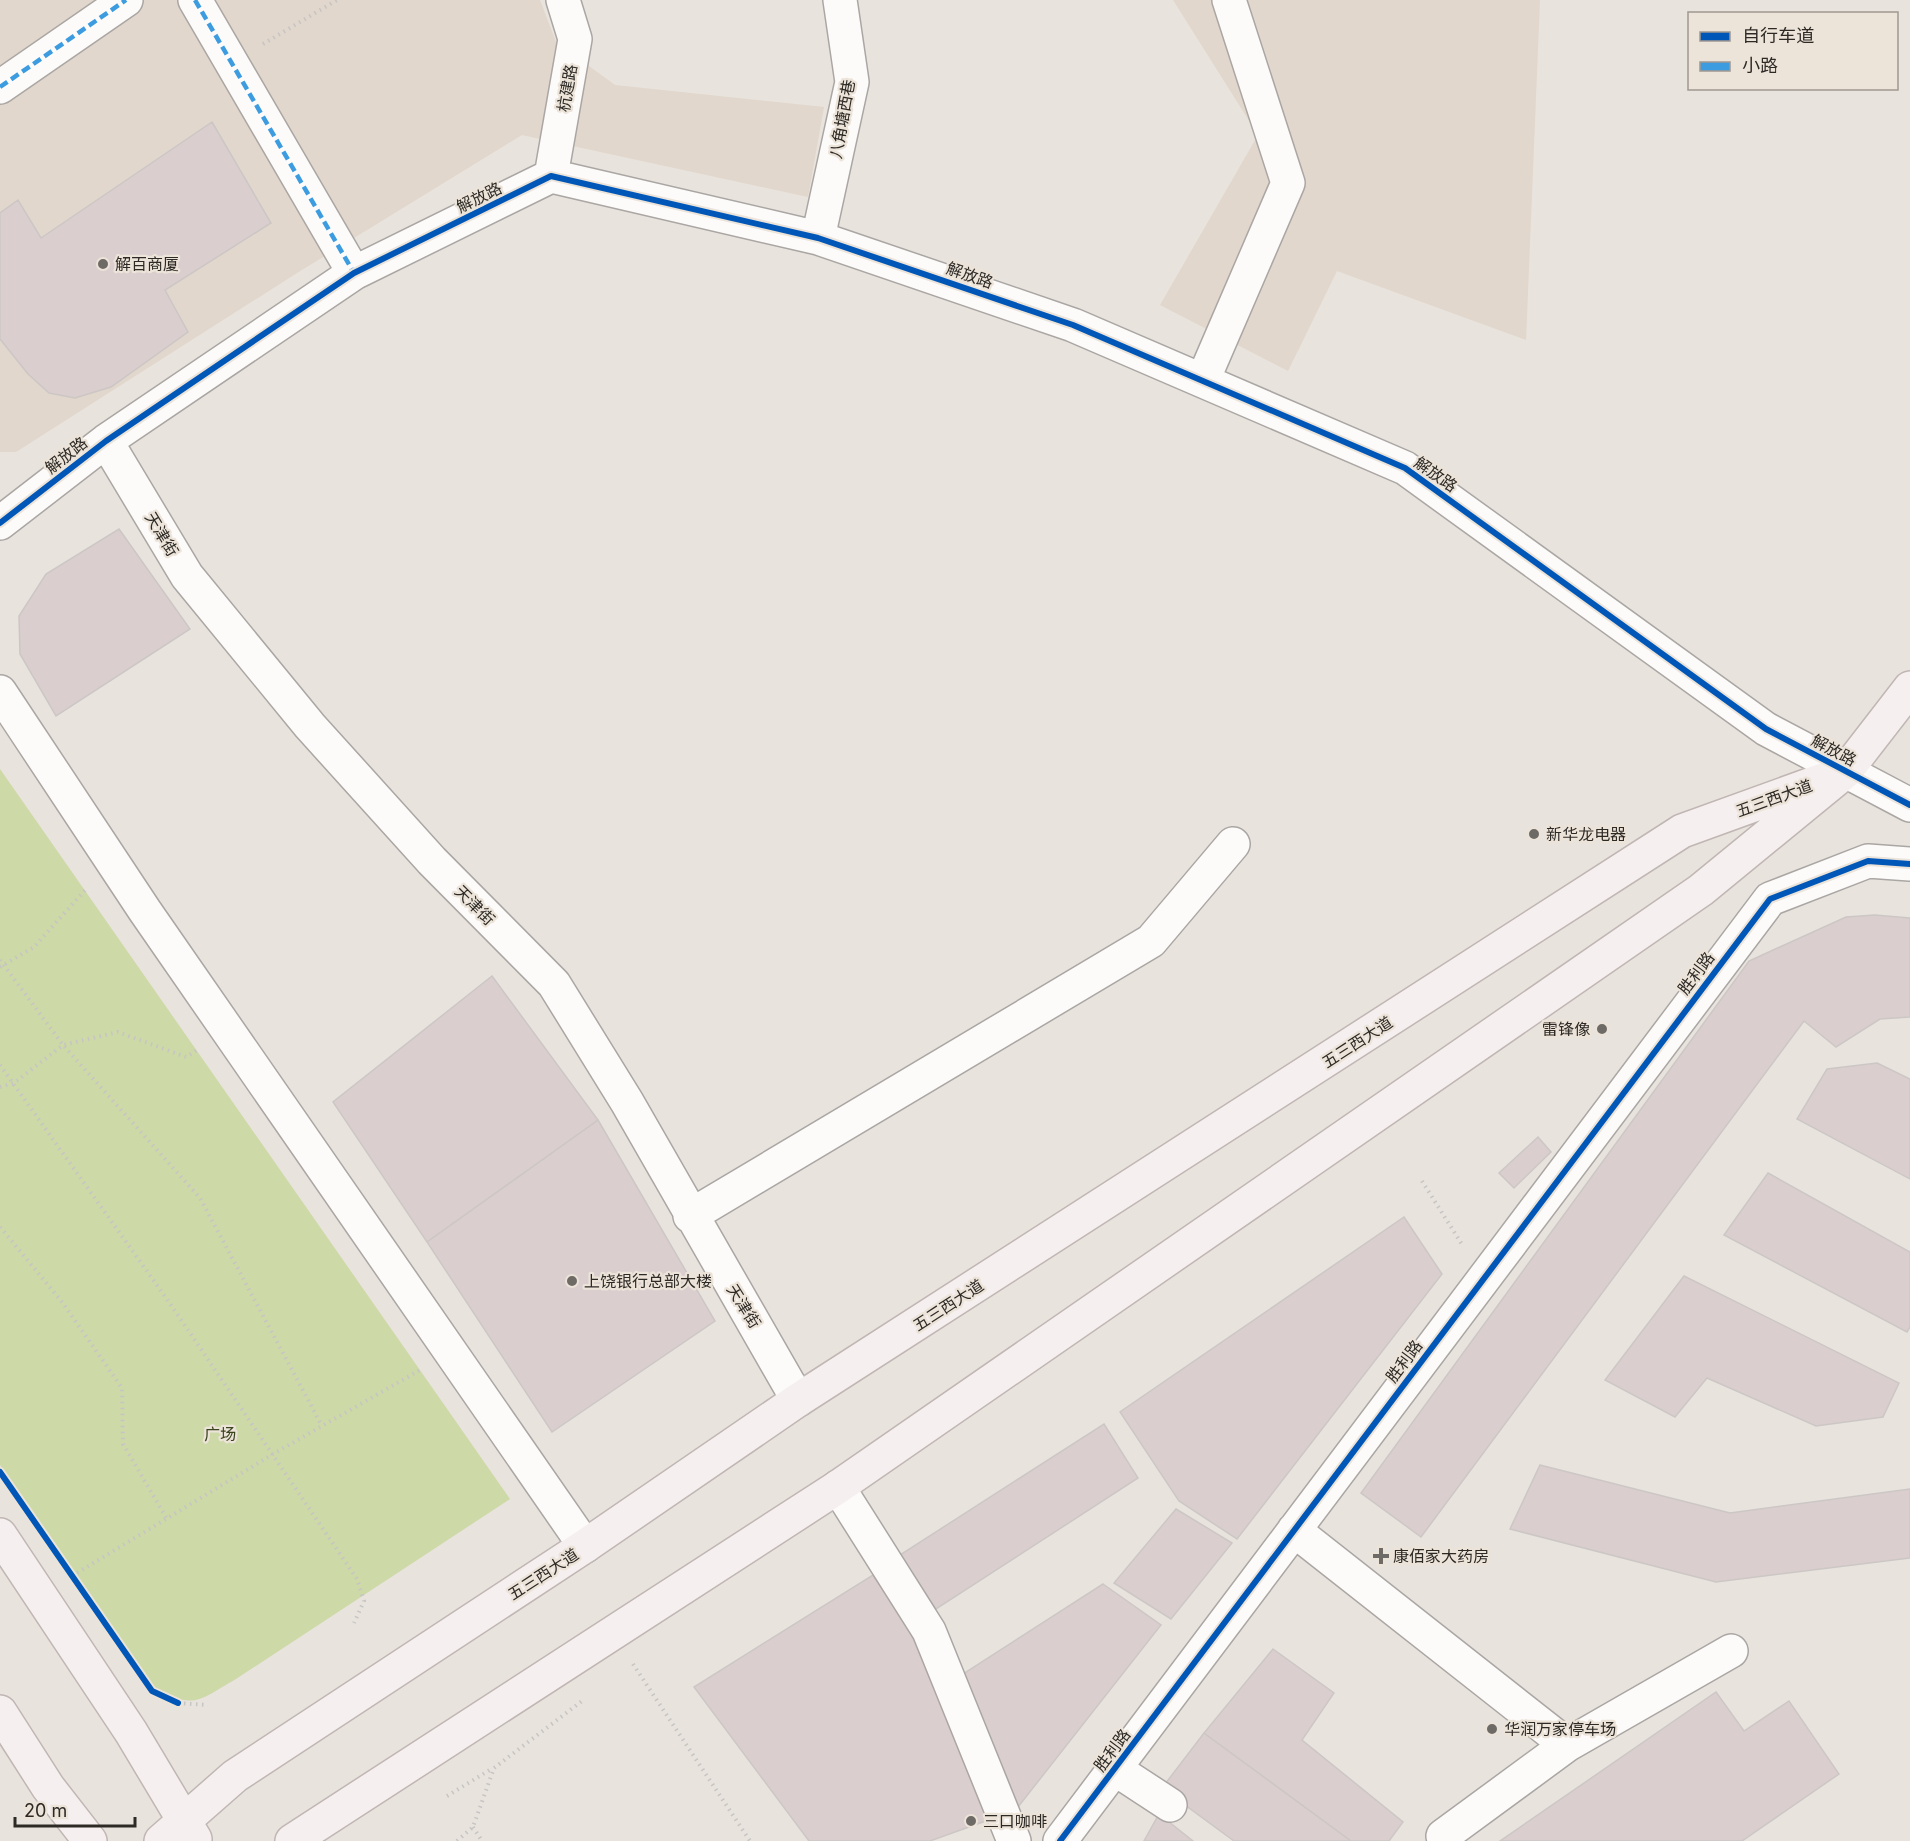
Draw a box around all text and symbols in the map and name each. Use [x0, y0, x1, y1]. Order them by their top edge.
legend [1688, 12, 1898, 90]
text: 自行车道 [1742, 25, 1814, 46]
text: 小路 [1742, 55, 1778, 76]
street label: 杭建路 [553, 63, 581, 113]
street label: 八角塘西巷 [825, 78, 859, 160]
street label: 解放路 [453, 177, 505, 217]
place label: 解百商厦 [115, 254, 179, 274]
marker: 解百商厦 [96, 257, 110, 271]
street label: 解放路 [944, 258, 996, 292]
street label: 解放路 [41, 432, 91, 478]
street label: 解放路 [1411, 452, 1461, 496]
street label: 天津街 [141, 508, 183, 560]
street label: 解放路 [1808, 730, 1860, 770]
street label: 五三西大道 [1733, 775, 1815, 821]
place label: 新华龙电器 [1546, 824, 1626, 844]
marker: 新华龙电器 [1527, 827, 1541, 841]
street label: 天津街 [451, 881, 499, 929]
street label: 胜利路 [1674, 948, 1718, 998]
street label: 五三西大道 [1318, 1012, 1396, 1072]
place label: 雷锋像 [1542, 1019, 1590, 1039]
marker: 雷锋像 [1595, 1022, 1609, 1036]
place label: 上饶银行总部大楼 [584, 1271, 712, 1291]
marker: 上饶银行总部大楼 [565, 1274, 579, 1288]
street label: 五三西大道 [909, 1275, 987, 1335]
street label: 天津街 [723, 1280, 765, 1332]
street label: 胜利路 [1382, 1336, 1426, 1386]
park label: 广场 [204, 1424, 236, 1444]
street label: 五三西大道 [504, 1544, 582, 1604]
place label: 康佰家大药房 [1393, 1546, 1489, 1566]
marker: 康佰家大药房 [1374, 1549, 1388, 1563]
place label: 华润万家停车场 [1504, 1719, 1616, 1739]
marker: 华润万家停车场 [1485, 1722, 1499, 1736]
street label: 胜利路 [1090, 1725, 1134, 1775]
scale bar [15, 1790, 135, 1828]
text: 20 m [24, 1800, 67, 1821]
place label: 三口咖啡 [983, 1811, 1047, 1831]
marker: 三口咖啡 [964, 1814, 978, 1828]

